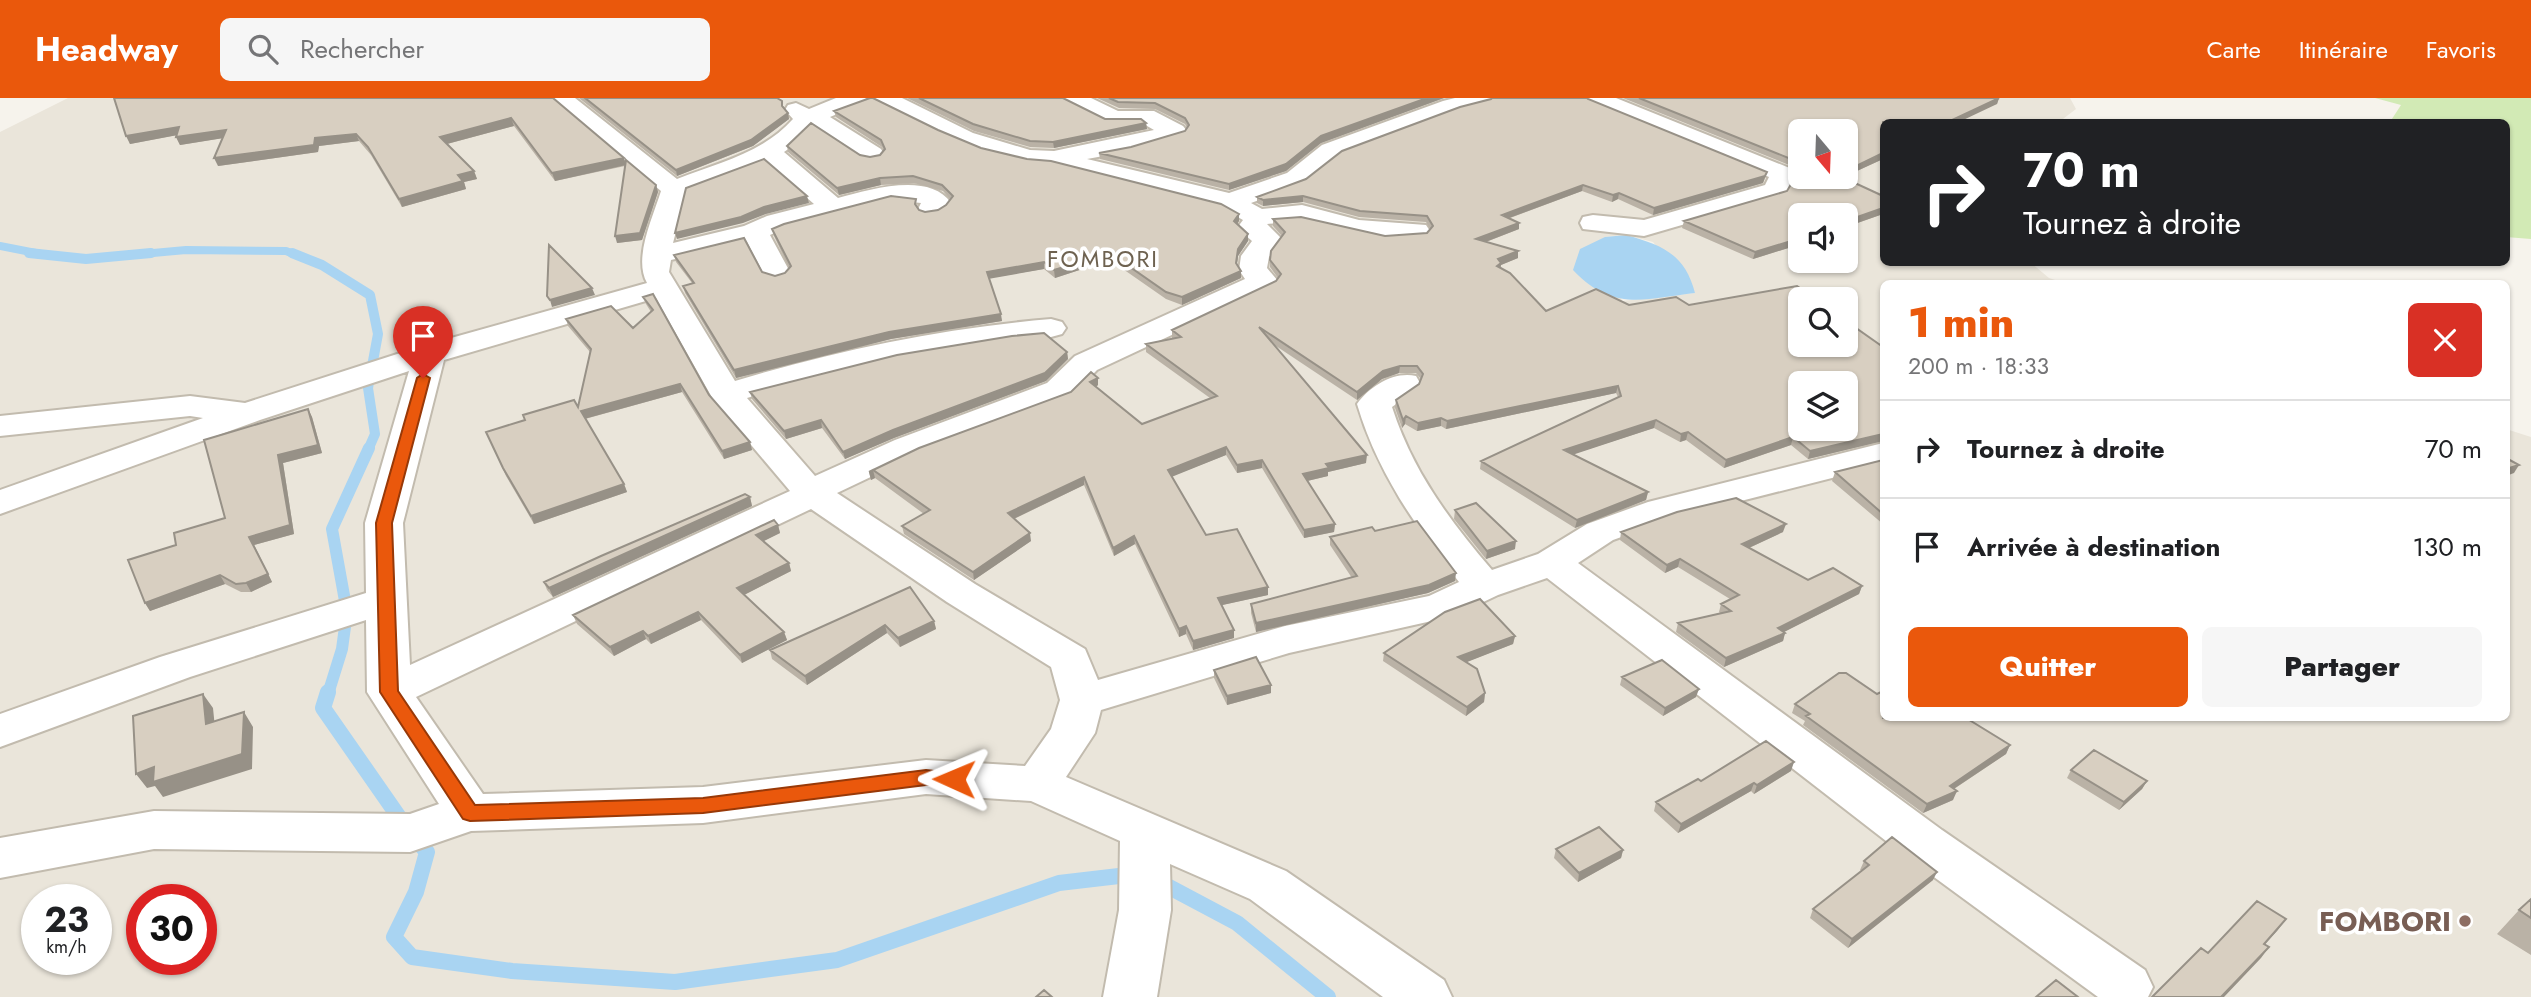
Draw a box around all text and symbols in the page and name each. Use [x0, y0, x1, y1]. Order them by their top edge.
search box [220, 18, 710, 81]
text: Headway [35, 26, 178, 73]
icon: search [244, 30, 282, 68]
text: Rechercher [300, 30, 424, 68]
text: Carte [2206, 32, 2261, 67]
text: Itinéraire [2299, 32, 2388, 67]
text: Favoris [2426, 32, 2496, 67]
north arrow [1788, 119, 1858, 189]
map controls [1788, 119, 1858, 441]
text: 70 m [2023, 135, 2140, 205]
icon: right [1908, 147, 1999, 238]
text: Tournez à droite [2023, 200, 2241, 246]
button: sound [1788, 203, 1858, 273]
district label: FOMBORI [1047, 242, 1159, 276]
button: search [1788, 287, 1858, 357]
text: 1 min [1908, 292, 2014, 353]
button: close [2408, 303, 2482, 377]
pin [393, 306, 453, 378]
icon: arrive [404, 317, 442, 355]
text: 200 m · 18:33 [1908, 349, 2049, 383]
button: layers [1788, 371, 1858, 441]
icon: right [1908, 430, 1946, 468]
text: Tournez à droite [1967, 430, 2165, 468]
text: 70 m [2425, 430, 2482, 468]
icon: arrive [1908, 528, 1946, 566]
text: Arrivée à destination [1967, 528, 2220, 566]
text: 130 m [2412, 528, 2482, 566]
button: Quitter [1908, 627, 2188, 707]
button: Partager [2202, 627, 2482, 707]
position arrow [917, 742, 991, 816]
speed limit sign: 30 [126, 884, 217, 975]
text: 23 [44, 895, 89, 945]
place label: FOMBORI [2319, 901, 2451, 942]
marker: FOMBORI [2457, 913, 2473, 929]
text: km/h [46, 934, 87, 960]

